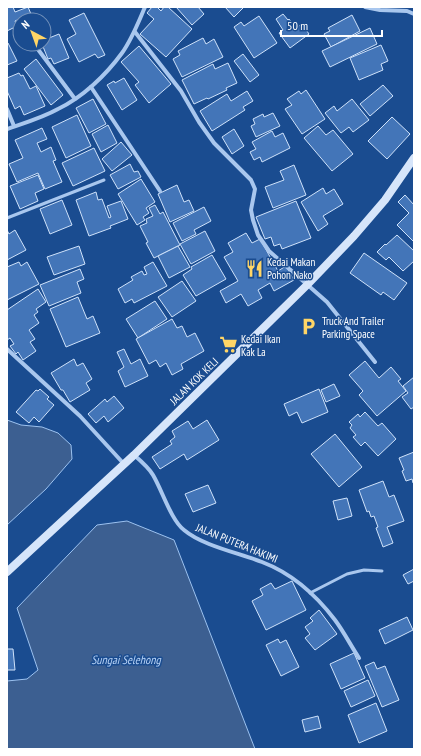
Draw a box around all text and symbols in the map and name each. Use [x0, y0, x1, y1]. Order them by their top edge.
north arrow [12, 12, 52, 52]
scale bar [281, 12, 382, 38]
text: N [19, 17, 32, 32]
text: 50 m [287, 18, 308, 33]
place label: Kedai Makan Pohon Nako [267, 255, 315, 282]
restaurant icon: Kedai Makan Pohon Nako [244, 258, 264, 278]
place label: Truck And Trailer Parking Space [322, 314, 384, 341]
parking icon: Truck And Trailer Parking Space [299, 317, 319, 337]
place label: Kedai Ikan Kak La [241, 332, 281, 359]
supermarket icon: Kedai Ikan Kak La [218, 335, 238, 355]
street label: JALAN KOK KELI [166, 354, 221, 408]
street label: JALAN PUTERA HAKIMI [193, 520, 280, 566]
water label: Sungai Selehong [91, 652, 162, 667]

